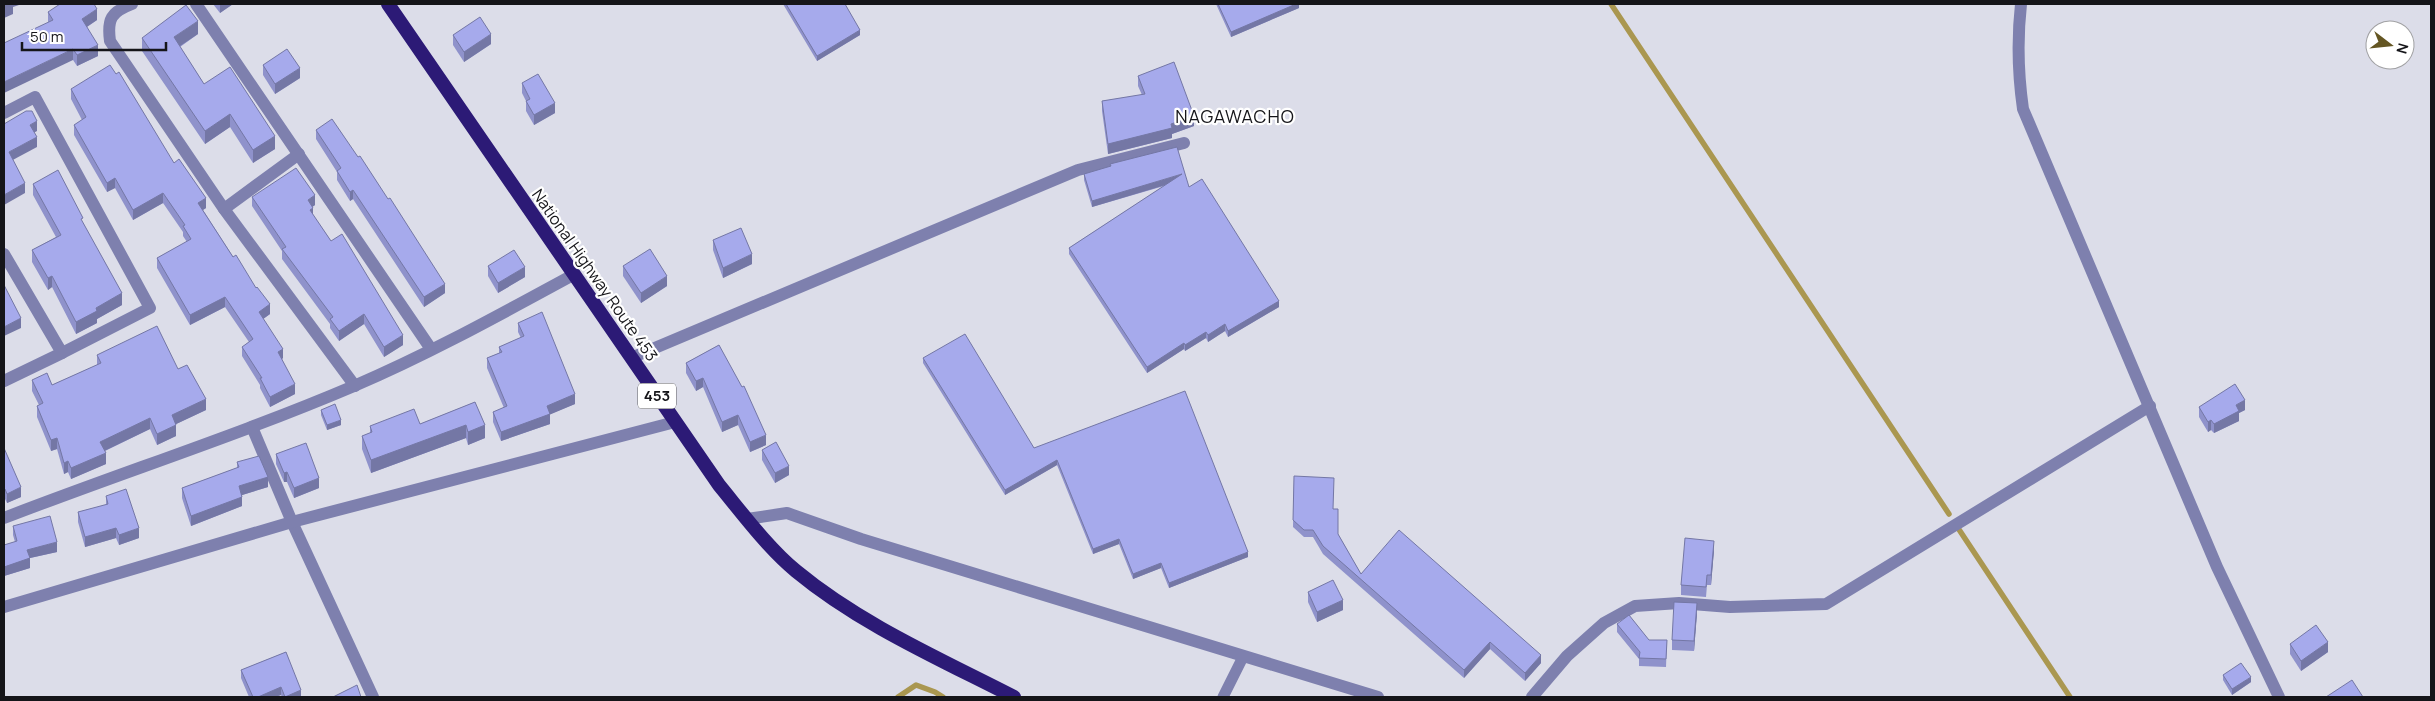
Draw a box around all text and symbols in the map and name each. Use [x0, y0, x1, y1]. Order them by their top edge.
scale bar [22, 20, 166, 52]
north arrow [2365, 20, 2415, 70]
text: 50 m [30, 26, 64, 47]
text: N [2392, 41, 2413, 56]
district label: NAGAWACHO [1175, 104, 1295, 128]
street label: National Highway Route 453 [527, 185, 663, 365]
road number: 453 [638, 384, 676, 408]

